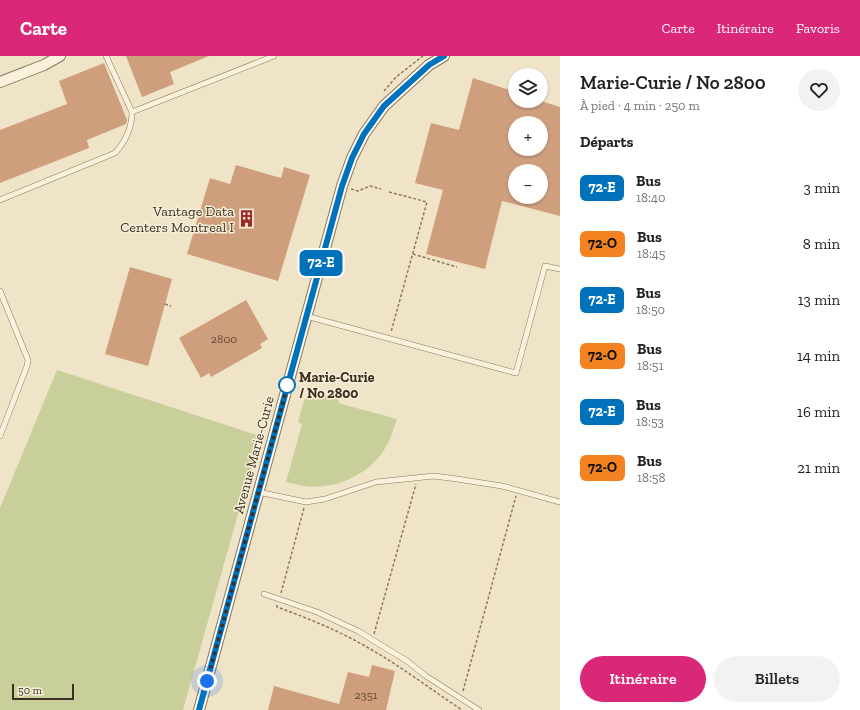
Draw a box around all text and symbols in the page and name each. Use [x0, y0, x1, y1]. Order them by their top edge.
text: Carte [20, 17, 67, 40]
text: Carte [661, 20, 695, 37]
text: Itinéraire [717, 20, 774, 37]
text: Favoris [796, 20, 840, 37]
map controls [508, 68, 548, 204]
button: layers [508, 68, 548, 108]
button: heart [798, 69, 840, 111]
text: Marie-Curie / No 2800 [580, 71, 766, 94]
text: À pied · 4 min · 250 m [580, 98, 700, 113]
button: + [508, 116, 548, 156]
text: Départs [580, 133, 633, 151]
button: − [508, 164, 548, 204]
text: Bus [636, 172, 661, 190]
text: 72-E [589, 179, 615, 196]
text: 3 min [804, 179, 840, 197]
text: 18:40 [636, 190, 665, 205]
place label: Vantage Data Centers Montreal I [120, 203, 234, 236]
building icon: Vantage Data Centers Montreal I [237, 209, 257, 229]
text: Bus [637, 228, 662, 246]
text: 72-O [588, 235, 617, 252]
text: 8 min [803, 235, 840, 253]
text: 18:45 [637, 246, 666, 261]
line badge: 72-E [293, 250, 349, 276]
text: 72-E [308, 254, 334, 271]
text: Bus [636, 284, 661, 302]
text: 72-E [589, 291, 615, 308]
text: 13 min [798, 291, 840, 309]
text: 18:50 [636, 302, 665, 317]
house number: 2800 [211, 332, 237, 346]
text: Bus [637, 340, 662, 358]
text: 72-O [588, 347, 617, 364]
text: 14 min [797, 347, 840, 365]
text: 18:51 [637, 358, 664, 373]
place label: Marie-Curie / No 2800 [299, 369, 375, 402]
marker: Marie-Curie / No 2800 [278, 376, 296, 394]
street label: Avenue Marie-Curie [230, 394, 278, 516]
text: Bus [636, 396, 661, 414]
text: 72-E [589, 403, 615, 420]
text: 16 min [797, 403, 840, 421]
text: 18:53 [636, 414, 664, 429]
text: Bus [637, 452, 662, 470]
text: 72-O [588, 459, 617, 476]
text: 21 min [797, 459, 840, 477]
text: 18:58 [637, 470, 665, 485]
button: Itinéraire [580, 656, 706, 702]
button: Billets [714, 656, 840, 702]
your location [197, 671, 217, 691]
scale bar [12, 682, 74, 701]
text: 50 m [18, 684, 42, 697]
house number: 2351 [355, 688, 378, 702]

